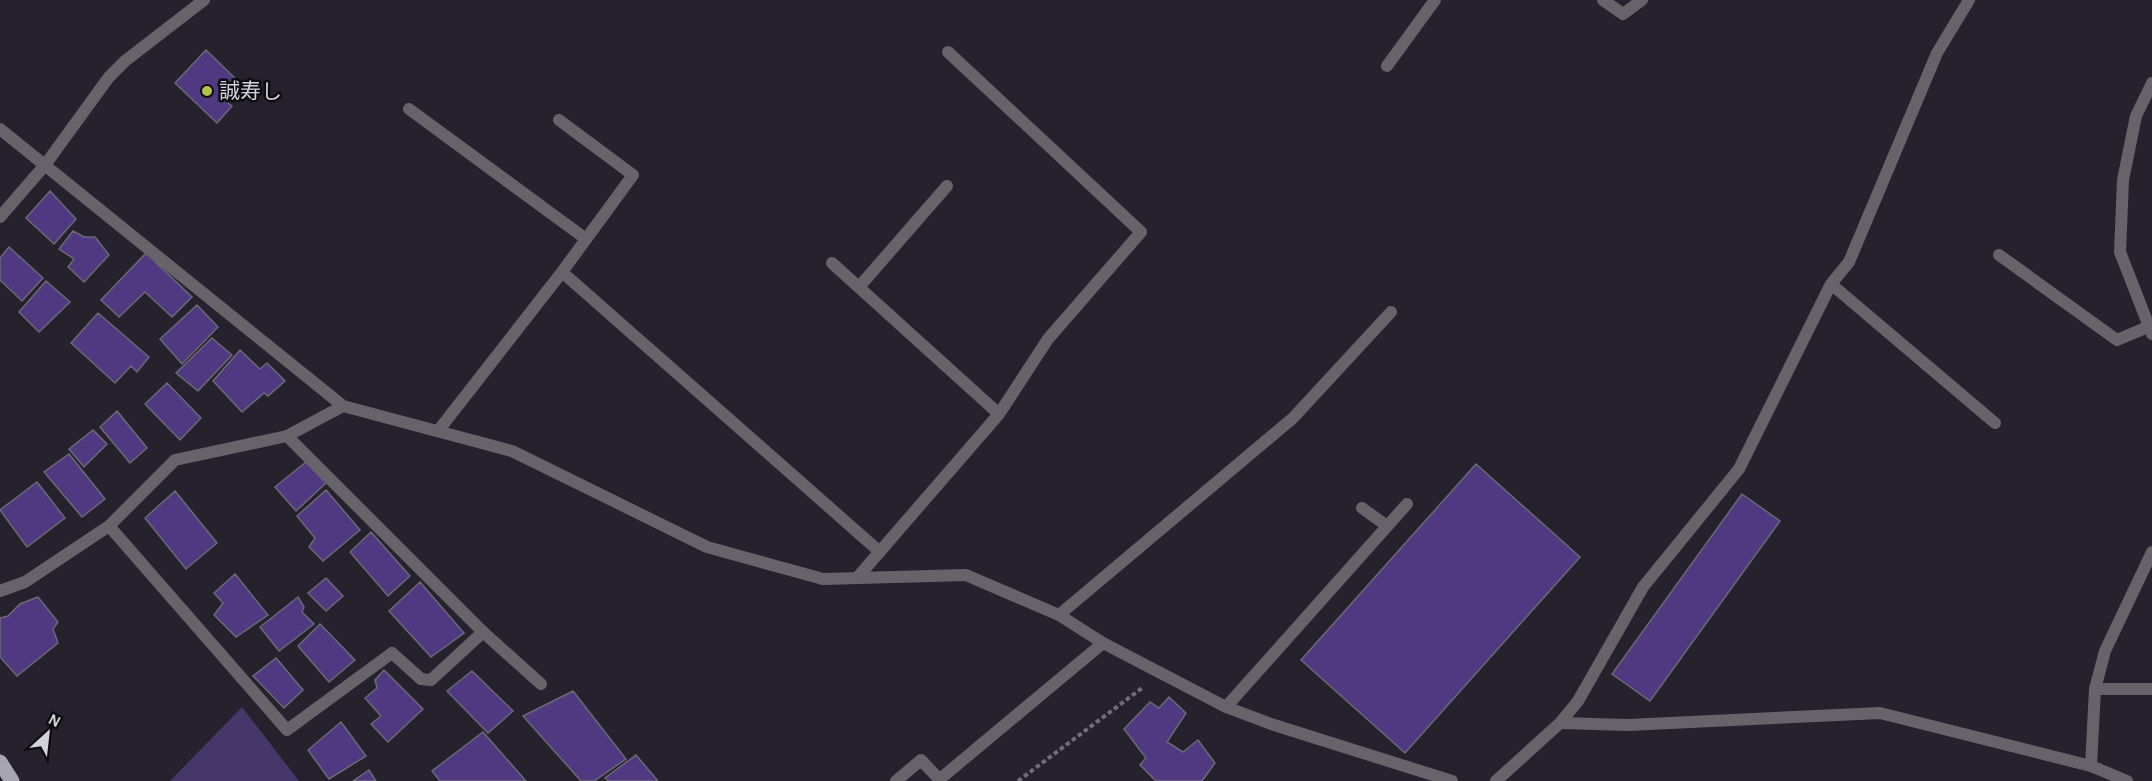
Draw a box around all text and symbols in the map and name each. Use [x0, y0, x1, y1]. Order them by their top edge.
place label: 誠寿し [219, 80, 282, 102]
marker: 誠寿し [200, 84, 214, 98]
north arrow [18, 703, 78, 763]
text: N [46, 711, 63, 730]

